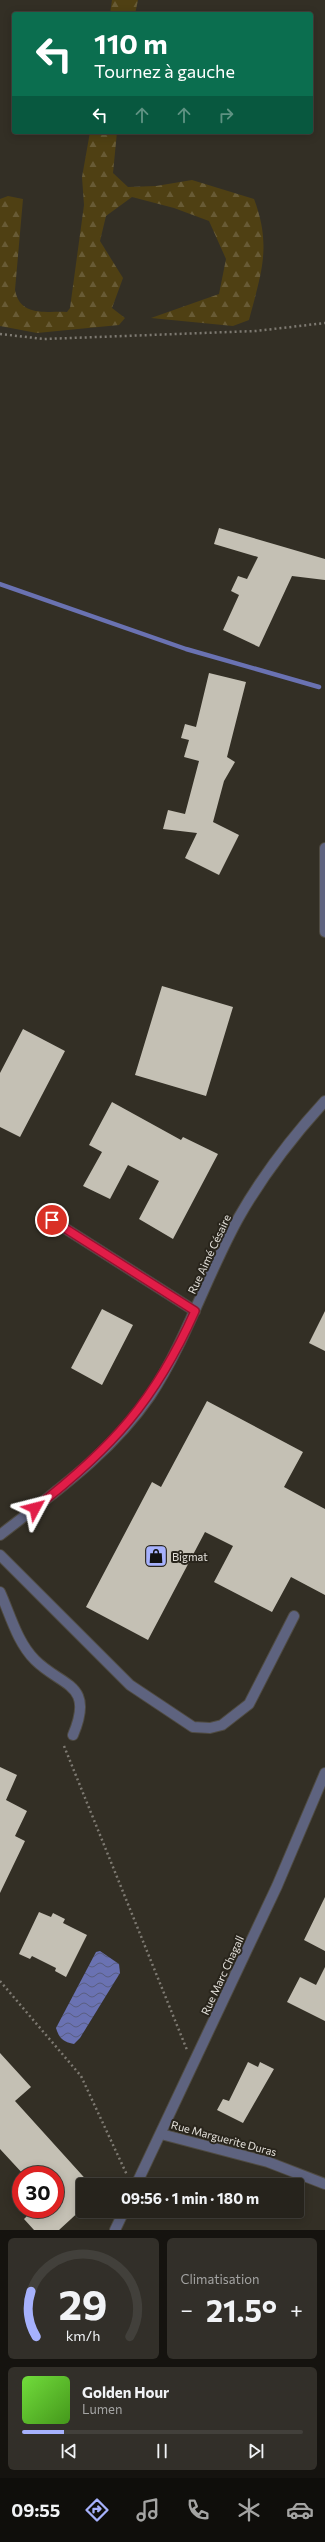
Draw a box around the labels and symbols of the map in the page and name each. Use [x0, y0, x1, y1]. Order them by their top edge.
pin [35, 1203, 69, 1237]
street label: Rue Aimé Césaire [185, 1212, 233, 1296]
position arrow [14, 1487, 56, 1529]
shop icon: Bigmat [143, 1543, 169, 1569]
place label: Bigmat [172, 1550, 208, 1563]
street label: Rue Marc Chagall [198, 1933, 246, 2017]
street label: Rue Marguerite Duras [170, 2118, 278, 2158]
speed limit sign: 30 [12, 2166, 64, 2218]

